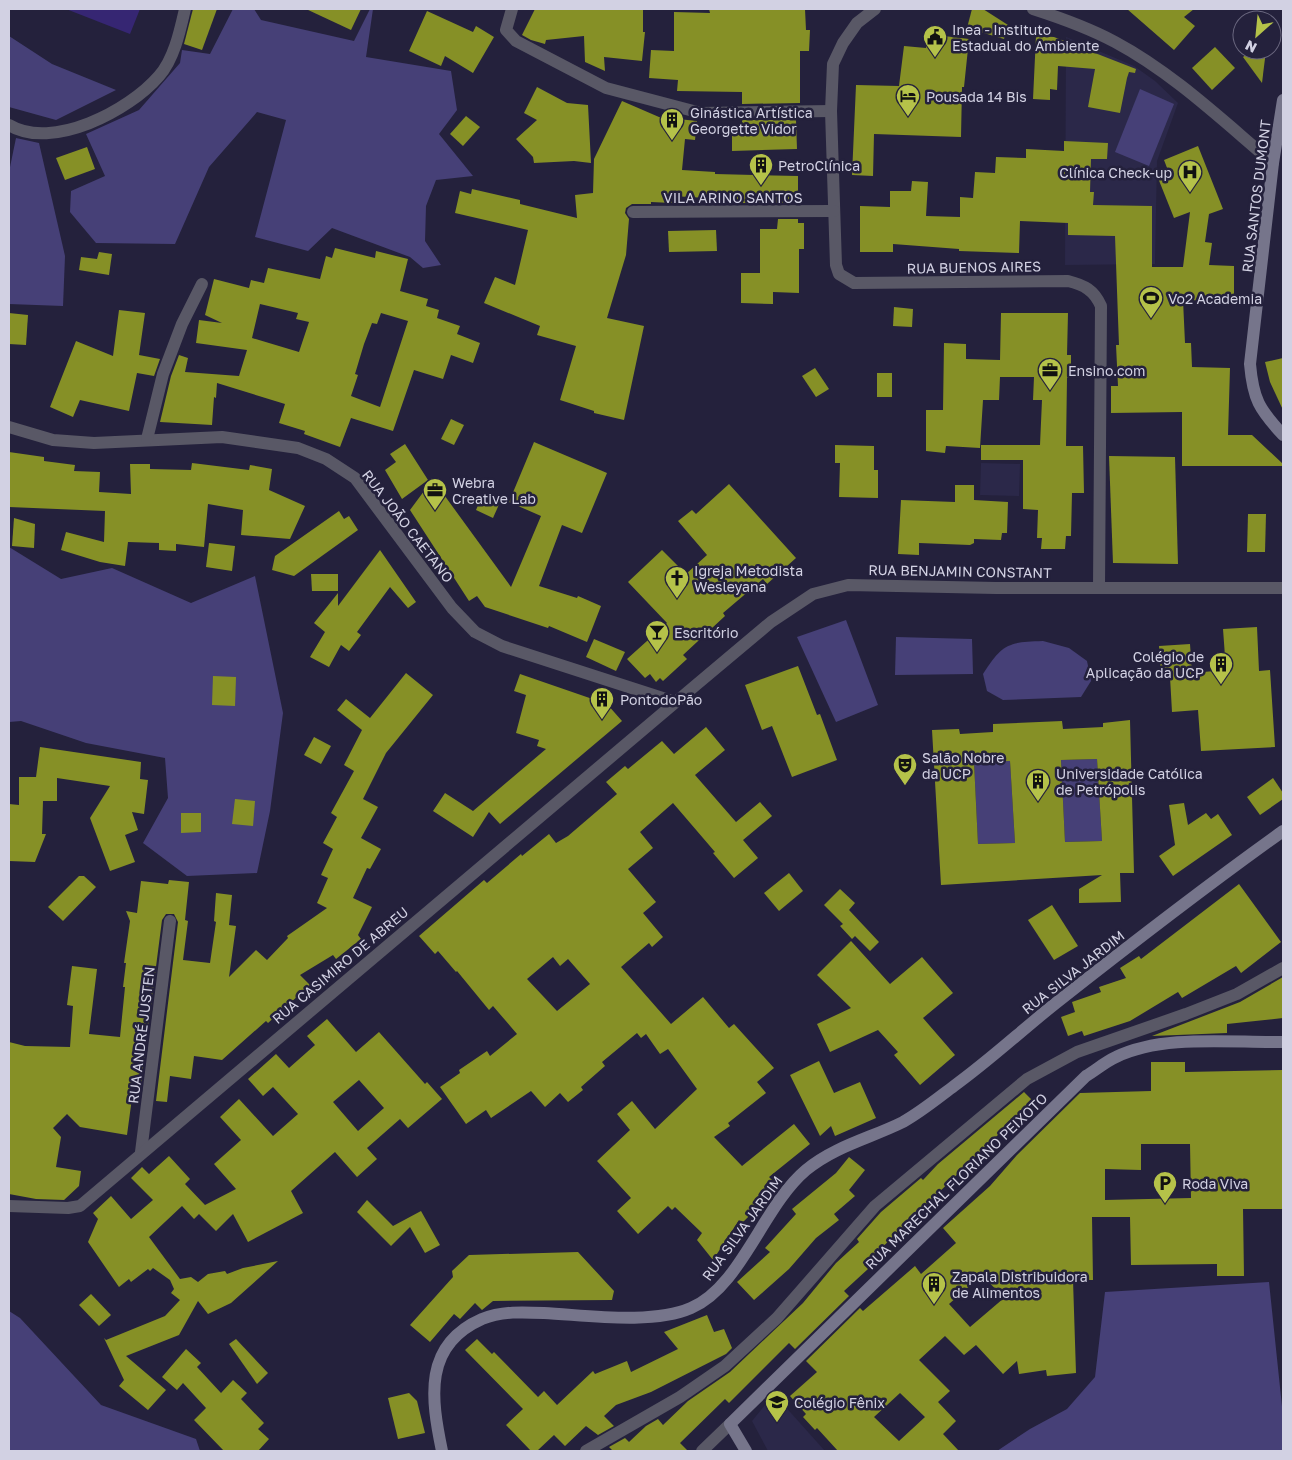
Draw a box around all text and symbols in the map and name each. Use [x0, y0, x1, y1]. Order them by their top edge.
north arrow [1232, 10, 1282, 60]
place label: Inea - Instituto Estadual do Ambiente [952, 21, 1099, 54]
public building icon: Inea - Instituto Estadual do Ambiente [922, 24, 948, 58]
text: N [1242, 37, 1259, 57]
hotel icon: Pousada 14 Bis [895, 83, 921, 117]
place label: Pousada 14 Bis [926, 88, 1027, 105]
place label: Ginástica Artística Georgette Vidor [690, 104, 813, 137]
building icon: Ginástica Artística Georgette Vidor [659, 107, 685, 141]
street label: RUA SANTOS DUMONT [1238, 118, 1274, 273]
building icon: PetroClínica [748, 152, 774, 186]
place label: PetroClínica [778, 157, 860, 174]
hospital icon: Clínica Check-up [1177, 159, 1203, 193]
place label: Clínica Check-up [1059, 164, 1172, 181]
street label: VILA ARINO SANTOS [663, 189, 803, 206]
street label: RUA BUENOS AIRES [907, 257, 1041, 277]
sports icon: Vo2 Academia [1138, 285, 1164, 319]
place label: Vo2 Academia [1168, 290, 1262, 307]
office icon: Ensino.com [1037, 357, 1063, 391]
place label: Ensino.com [1068, 362, 1145, 379]
street label: RUA JOÃO CAETANO [359, 466, 457, 586]
place label: Webra Creative Lab [452, 474, 536, 507]
office icon: Webra Creative Lab [422, 477, 448, 511]
street label: RUA BENJAMIN CONSTANT [868, 561, 1052, 581]
place label: Igreja Metodista Wesleyana [694, 562, 803, 595]
church icon: Igreja Metodista Wesleyana [664, 565, 690, 599]
bar icon: Escritório [644, 619, 670, 653]
place label: Escritório [674, 624, 738, 641]
place label: Colégio de Aplicação da UCP [1086, 648, 1204, 681]
building icon: Colégio de Aplicação da UCP [1208, 651, 1234, 685]
building icon: PontodoPão [589, 686, 615, 720]
place label: PontodoPão [620, 691, 702, 708]
place label: Salão Nobre da UCP [922, 749, 1004, 782]
theatre icon: Salão Nobre da UCP [892, 752, 918, 786]
place label: Universidade Católica de Petrópolis [1056, 765, 1203, 798]
building icon: Universidade Católica de Petrópolis [1025, 768, 1051, 802]
street label: RUA CASIMIRO DE ABREU [268, 903, 412, 1027]
street label: RUA SILVA JARDIM [1018, 927, 1128, 1017]
street label: RUA ANDRÉ JUSTEN [124, 965, 158, 1105]
street label: RUA MARECHAL FLORIANO PEIXOTO [862, 1089, 1050, 1273]
parking icon: Roda Viva [1152, 1170, 1178, 1204]
street label: RUA SILVA JARDIM [698, 1172, 786, 1284]
place label: Roda Viva [1182, 1175, 1248, 1192]
place label: Zapala Distribuidora de Alimentos [952, 1268, 1088, 1301]
building icon: Zapala Distribuidora de Alimentos [921, 1271, 947, 1305]
school or university icon: Colégio Fênix [764, 1389, 790, 1423]
place label: Colégio Fênix [794, 1394, 885, 1411]

